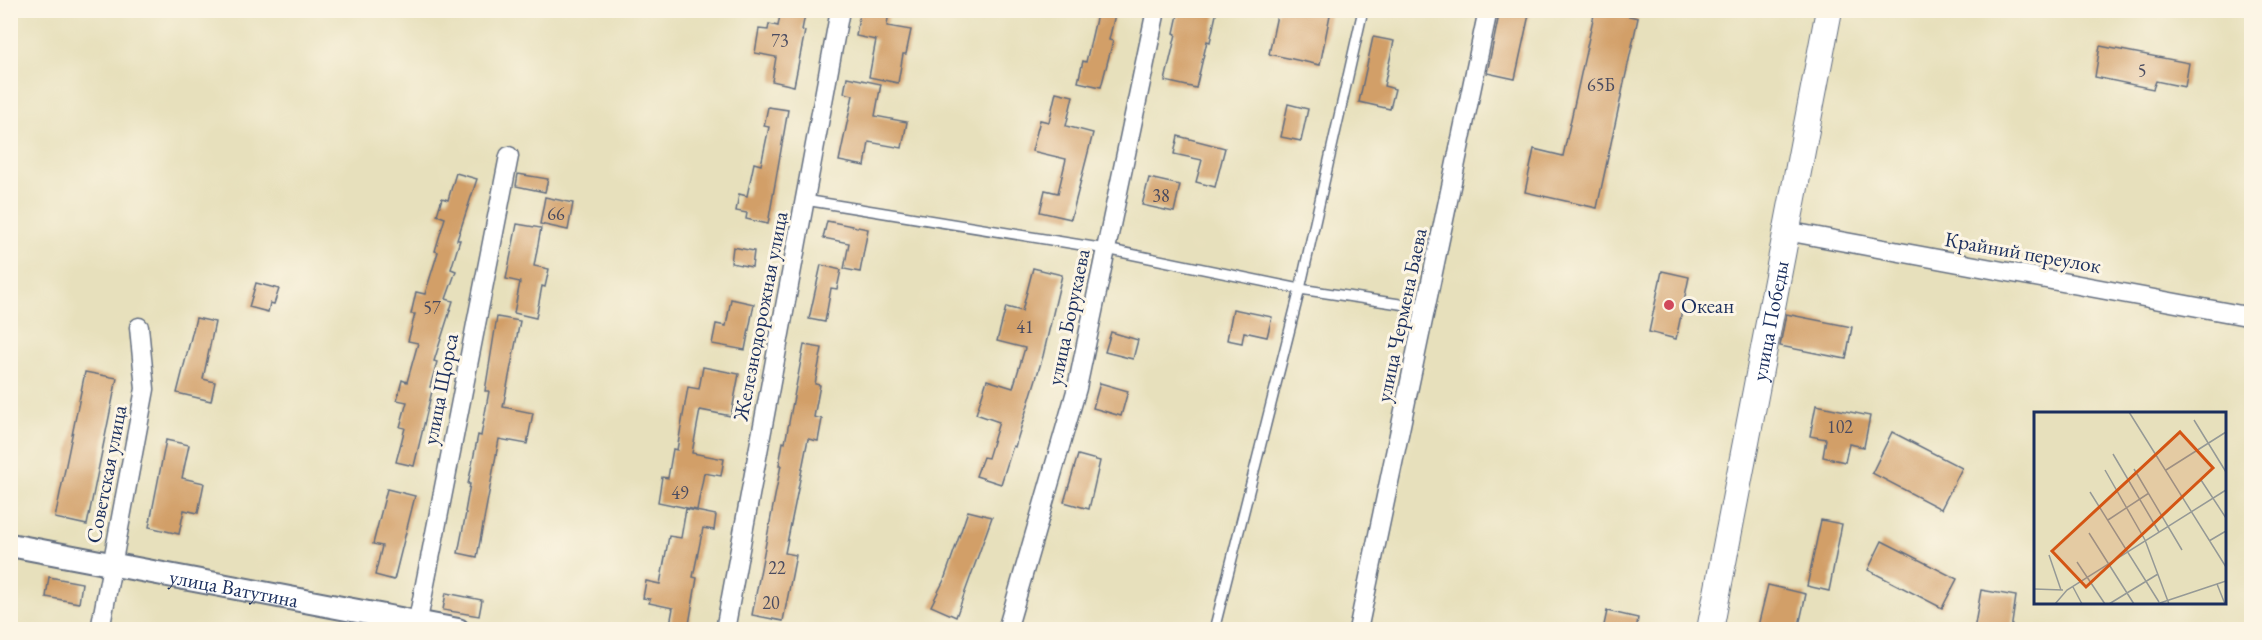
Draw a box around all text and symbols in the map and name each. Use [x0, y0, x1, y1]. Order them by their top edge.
house number: 73 [771, 29, 789, 52]
house number: 5 [2138, 59, 2146, 82]
house number: 65Б [1587, 73, 1615, 96]
house number: 38 [1152, 184, 1170, 207]
house number: 66 [547, 202, 565, 225]
street label: Железнодорожная улица [726, 208, 794, 424]
street label: улица Чермена Баева [1369, 225, 1433, 405]
street label: Крайний переулок [1943, 225, 2103, 279]
street label: улица Борукаева [1040, 246, 1096, 388]
street label: улица Победы [1745, 258, 1794, 383]
place label: Океан [1681, 292, 1734, 319]
house number: 57 [423, 296, 441, 319]
marker: Океан [1662, 298, 1676, 312]
house number: 41 [1016, 315, 1034, 338]
street label: улица Щорса [416, 330, 464, 447]
street label: Советская улица [79, 402, 133, 545]
inset map [2034, 412, 2226, 604]
house number: 102 [1827, 415, 1853, 438]
house number: 49 [671, 481, 689, 504]
house number: 22 [768, 556, 786, 579]
street label: улица Ватутина [167, 562, 301, 613]
house number: 20 [762, 591, 780, 614]

